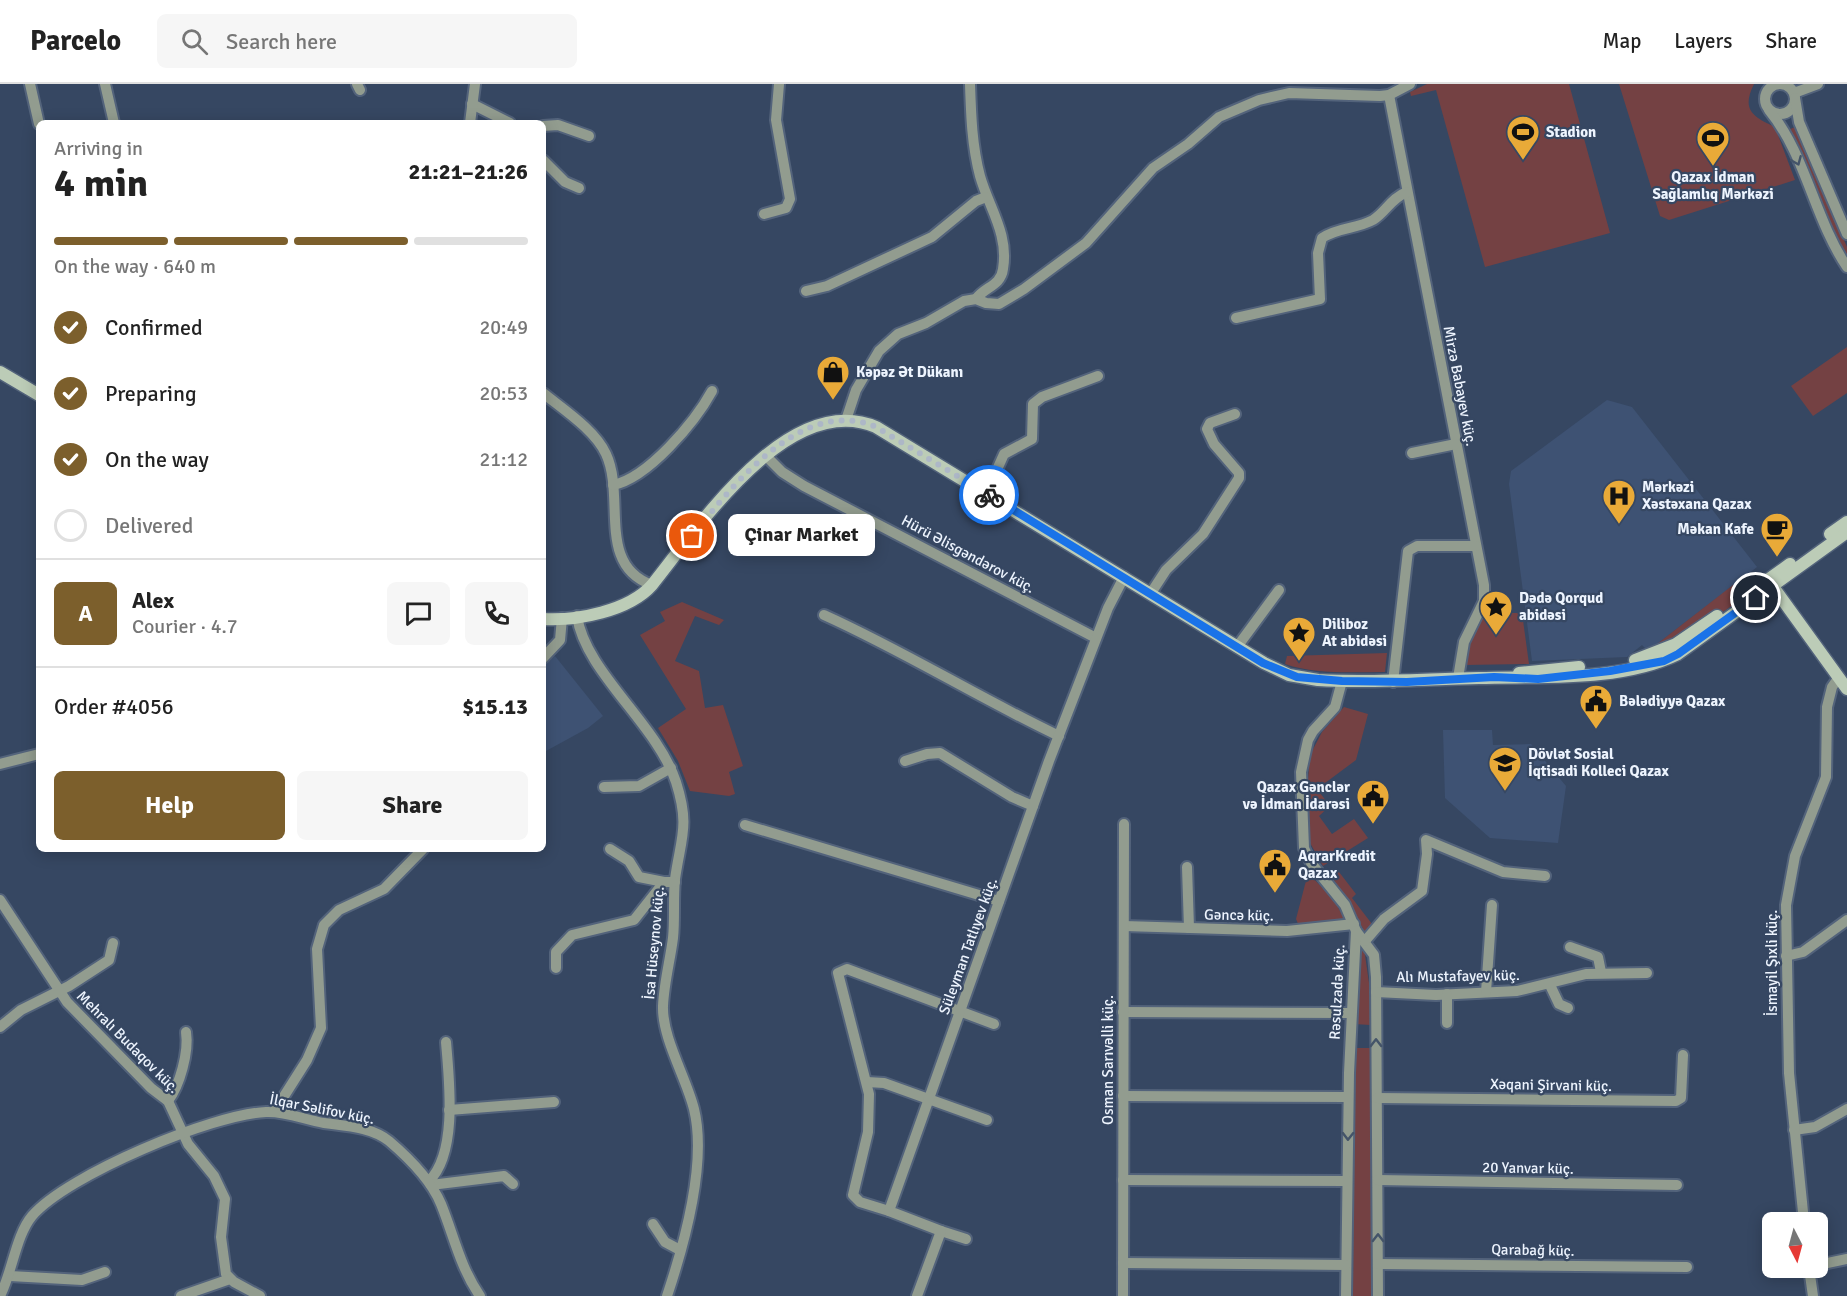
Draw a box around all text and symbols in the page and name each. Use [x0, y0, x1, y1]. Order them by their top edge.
search box [157, 14, 577, 68]
text: Parcelo [30, 24, 121, 58]
icon: search [178, 25, 211, 58]
text: Search here [226, 28, 337, 55]
text: Map [1603, 28, 1641, 54]
text: Layers [1674, 28, 1732, 54]
text: Share [1765, 28, 1817, 54]
sports icon: Stadion [1505, 114, 1541, 161]
sports icon: Qazax İdman Sağlamlıq Mərkəzi [1695, 120, 1731, 167]
place label: Stadion [1546, 123, 1596, 141]
text: Arriving in [54, 136, 143, 161]
one-way arrow [1790, 155, 1802, 166]
text: 21:21–21:26 [409, 158, 528, 185]
text: 4 min [54, 159, 148, 207]
place label: Qazax İdman Sağlamlıq Mərkəzi [1652, 168, 1774, 203]
text: On the way · 640 m [54, 254, 216, 279]
icon: check [54, 311, 87, 344]
text: Confirmed [105, 314, 203, 341]
text: 20:49 [479, 315, 528, 340]
street label: Mirzə Babayev küç. [1440, 324, 1480, 448]
shop icon: Kəpəz Ət Dükanı [815, 354, 851, 401]
place label: Kəpəz Ət Dükanı [856, 363, 963, 381]
icon: check [54, 377, 87, 410]
text: Preparing [105, 380, 197, 407]
text: 20:53 [479, 381, 528, 406]
icon: check [54, 443, 87, 476]
text: On the way [105, 446, 209, 473]
text: 21:12 [479, 447, 528, 472]
courier [959, 465, 1019, 525]
hospital icon: Mərkəzi Xəstəxana Qazax [1601, 478, 1637, 525]
place label: Mərkəzi Xəstəxana Qazax [1642, 478, 1752, 513]
icon: bike [973, 479, 1006, 512]
pin [666, 510, 717, 561]
street label: Hürü Əlisgəndərov küç. [898, 511, 1038, 597]
cafe icon: Məkan Kafe [1759, 511, 1795, 558]
text: Delivered [105, 512, 193, 539]
callout: Çinar Market [728, 515, 875, 557]
icon: bag [675, 519, 708, 552]
place label: Məkan Kafe [1677, 520, 1754, 538]
text: Çinar Market [744, 522, 859, 547]
pin [1730, 572, 1781, 623]
icon: home [1739, 581, 1772, 614]
button: chat [387, 582, 450, 645]
button: phone [465, 582, 528, 645]
text: Alex [132, 587, 174, 614]
place icon: Dədə Qorqud abidəsi [1478, 589, 1514, 636]
place label: Dədə Qorqud abidəsi [1519, 589, 1603, 624]
text: A [78, 600, 93, 627]
text: Courier · 4.7 [132, 614, 238, 639]
place icon: Diliboz At abidəsi [1281, 615, 1317, 662]
place label: Diliboz At abidəsi [1322, 615, 1387, 650]
public building icon: Bələdiyyə Qazax [1578, 683, 1614, 730]
place label: Bələdiyyə Qazax [1619, 692, 1726, 710]
text: Order #4056 [54, 693, 174, 720]
text: $15.13 [462, 693, 528, 720]
school or university icon: Dövlət Sosial İqtisadi Kolleci Qazax [1487, 745, 1523, 792]
place label: Dövlət Sosial İqtisadi Kolleci Qazax [1528, 745, 1670, 780]
button: Help [54, 771, 285, 840]
button: Share [297, 771, 528, 840]
place label: Qazax Gənclər və İdman İdarəsi [1242, 778, 1350, 813]
public building icon: Qazax Gənclər və İdman İdarəsi [1355, 778, 1391, 825]
public building icon: AqrarKredit Qazax [1257, 847, 1293, 894]
place label: AqrarKredit Qazax [1298, 847, 1376, 882]
street label: Süleyman Tatlıyev küç. [935, 875, 1001, 1017]
street label: İsa Hüseynov küç. [640, 886, 668, 1000]
street label: Gəncə küç. [1204, 905, 1274, 925]
street label: İsmayil Şıxli küç. [1763, 910, 1781, 1016]
street label: Rəsulzadə küç. [1326, 944, 1348, 1040]
street label: Alı Mustafayev küç. [1396, 966, 1520, 986]
street label: Mehralı Budaqov küç. [73, 987, 183, 1097]
street label: Osman Sarıvəlli küç. [1099, 995, 1117, 1125]
one-way arrow [1370, 1038, 1382, 1047]
street label: Xəqani Şirvani küç. [1490, 1075, 1612, 1095]
street label: İlqar Səlifov küç. [268, 1090, 376, 1128]
one-way arrow [1342, 1132, 1354, 1141]
street label: 20 Yanvar küç. [1482, 1158, 1574, 1178]
north arrow [1762, 1212, 1828, 1278]
map controls [1762, 1212, 1828, 1278]
one-way arrow [1372, 1233, 1384, 1242]
street label: Qarabağ küç. [1491, 1240, 1575, 1260]

